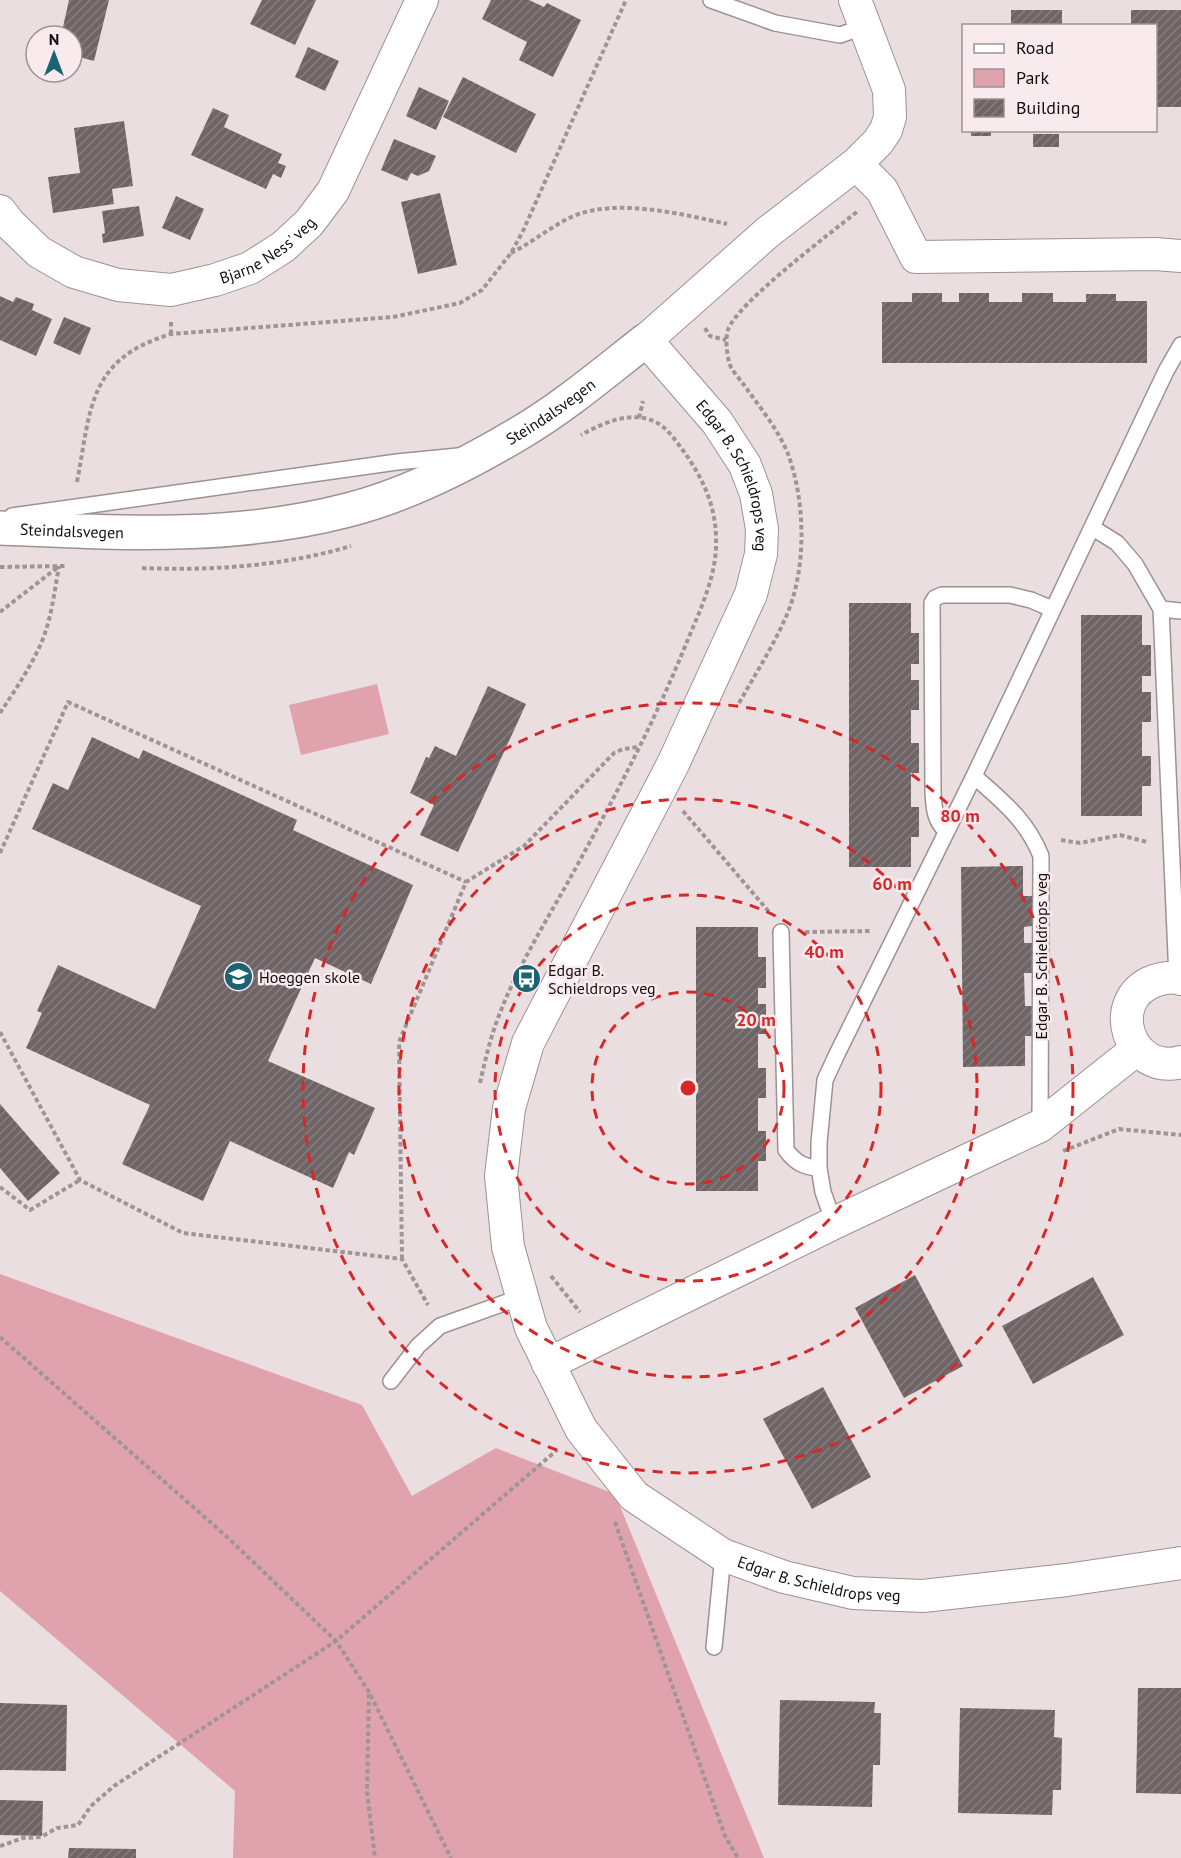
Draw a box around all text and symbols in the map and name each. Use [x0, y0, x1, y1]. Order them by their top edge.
north arrow [24, 24, 84, 84]
legend [962, 24, 1157, 132]
text: N [49, 29, 59, 49]
text: Road [1016, 36, 1054, 59]
text: Park [1016, 66, 1049, 89]
text: Building [1016, 96, 1080, 119]
street label: Bjarne Ness' veg [217, 213, 320, 288]
street label: Steindalsvegen [502, 374, 599, 449]
street label: Edgar B. Schieldrops veg [692, 395, 772, 552]
street label: Steindalsvegen [20, 519, 124, 542]
text: 80 m [940, 804, 980, 827]
text: 60 m [872, 872, 912, 895]
street label: Edgar B. Schieldrops veg [1031, 873, 1051, 1039]
text: 40 m [804, 940, 844, 963]
place label: Edgar B. Schieldrops veg [548, 960, 656, 998]
school or university icon: Hoeggen skole [222, 961, 254, 993]
bus stop icon: Edgar B. Schieldrops veg [511, 963, 543, 995]
place label: Hoeggen skole [259, 967, 360, 987]
text: 20 m [736, 1008, 776, 1031]
centre of rings [678, 1078, 698, 1098]
street label: Edgar B. Schieldrops veg [735, 1551, 901, 1605]

